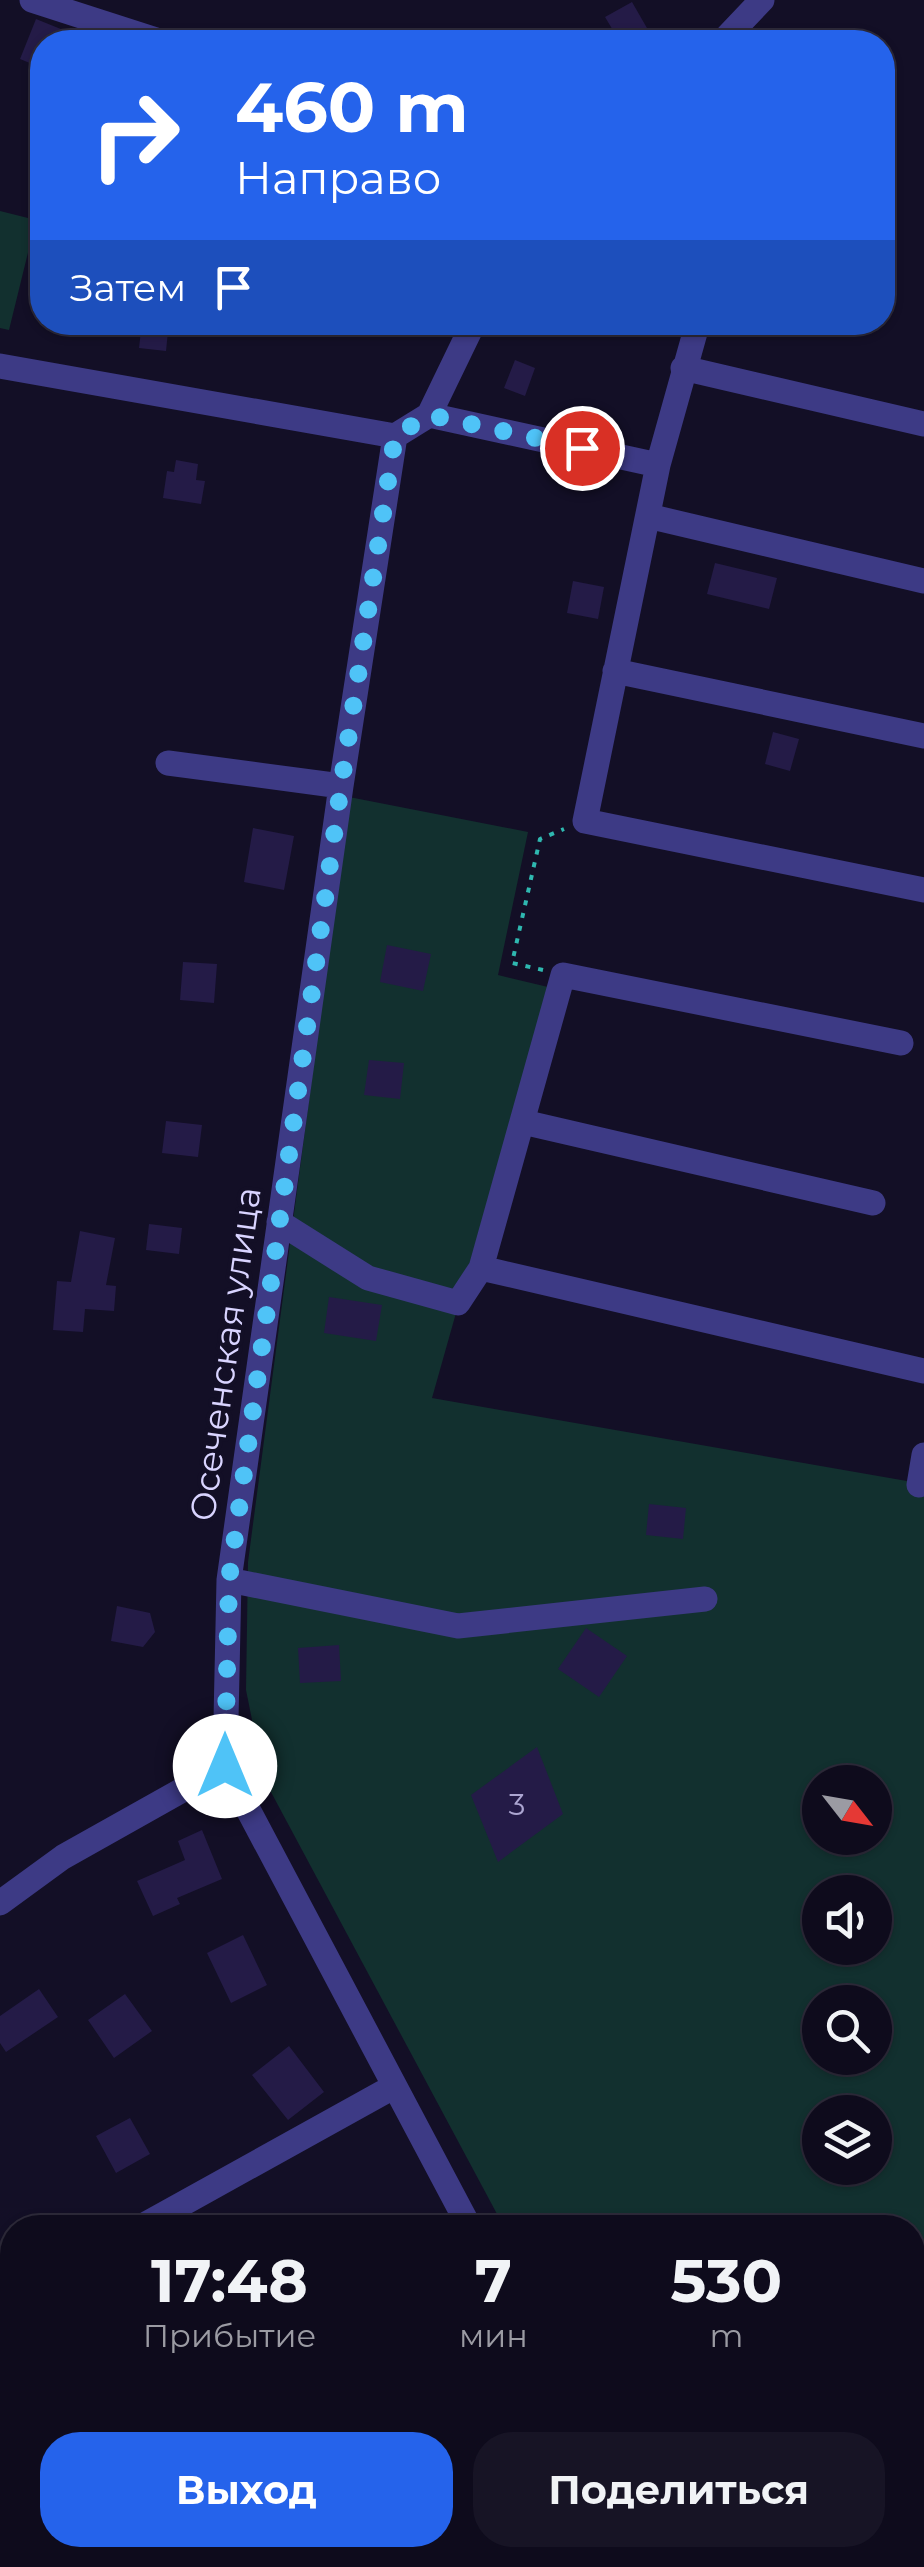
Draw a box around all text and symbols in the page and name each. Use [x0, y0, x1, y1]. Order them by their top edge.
text: 460 m [235, 64, 469, 150]
icon: right [70, 70, 200, 200]
text: Направо [235, 150, 441, 205]
icon: arrive [206, 260, 261, 315]
text: Затем [70, 264, 186, 311]
pin [540, 406, 625, 491]
icon: arrive [555, 421, 610, 476]
street label: Осеченская улица [180, 1184, 270, 1524]
position arrow [173, 1714, 277, 1818]
north arrow [802, 1765, 892, 1855]
map controls [802, 1765, 892, 2185]
house number: 3 [509, 1786, 525, 1823]
button: sound [802, 1875, 892, 1965]
button: search [802, 1985, 892, 2075]
button: layers [802, 2095, 892, 2185]
text: 17:48 [151, 2244, 308, 2317]
text: 7 [475, 2244, 512, 2317]
text: 530 [671, 2244, 782, 2317]
text: Прибытие [143, 2316, 316, 2355]
text: мин [459, 2316, 528, 2355]
text: m [709, 2316, 743, 2355]
button: Выход [40, 2432, 453, 2547]
button: Поделиться [473, 2432, 885, 2547]

